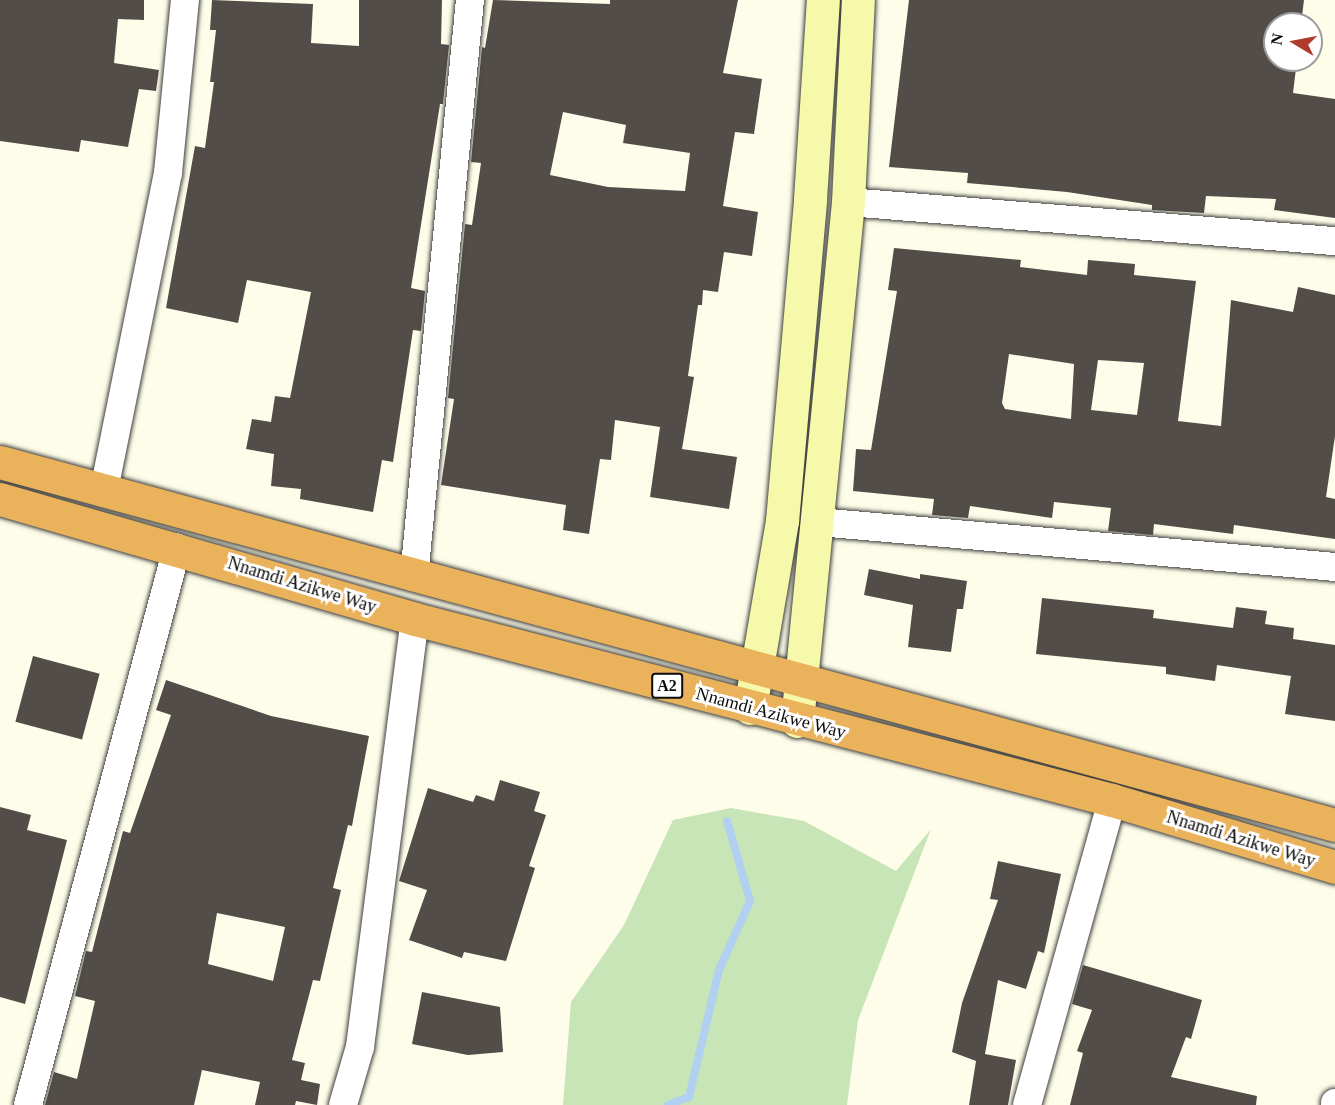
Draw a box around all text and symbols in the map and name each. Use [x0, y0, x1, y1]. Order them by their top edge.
north arrow [1263, 12, 1323, 72]
text: N [1267, 32, 1286, 46]
street label: Nnamdi Azikwe Way [224, 552, 380, 618]
road number: A2 [650, 673, 684, 699]
street label: Nnamdi Azikwe Way [693, 682, 849, 744]
street label: Nnamdi Azikwe Way [1163, 806, 1319, 872]

